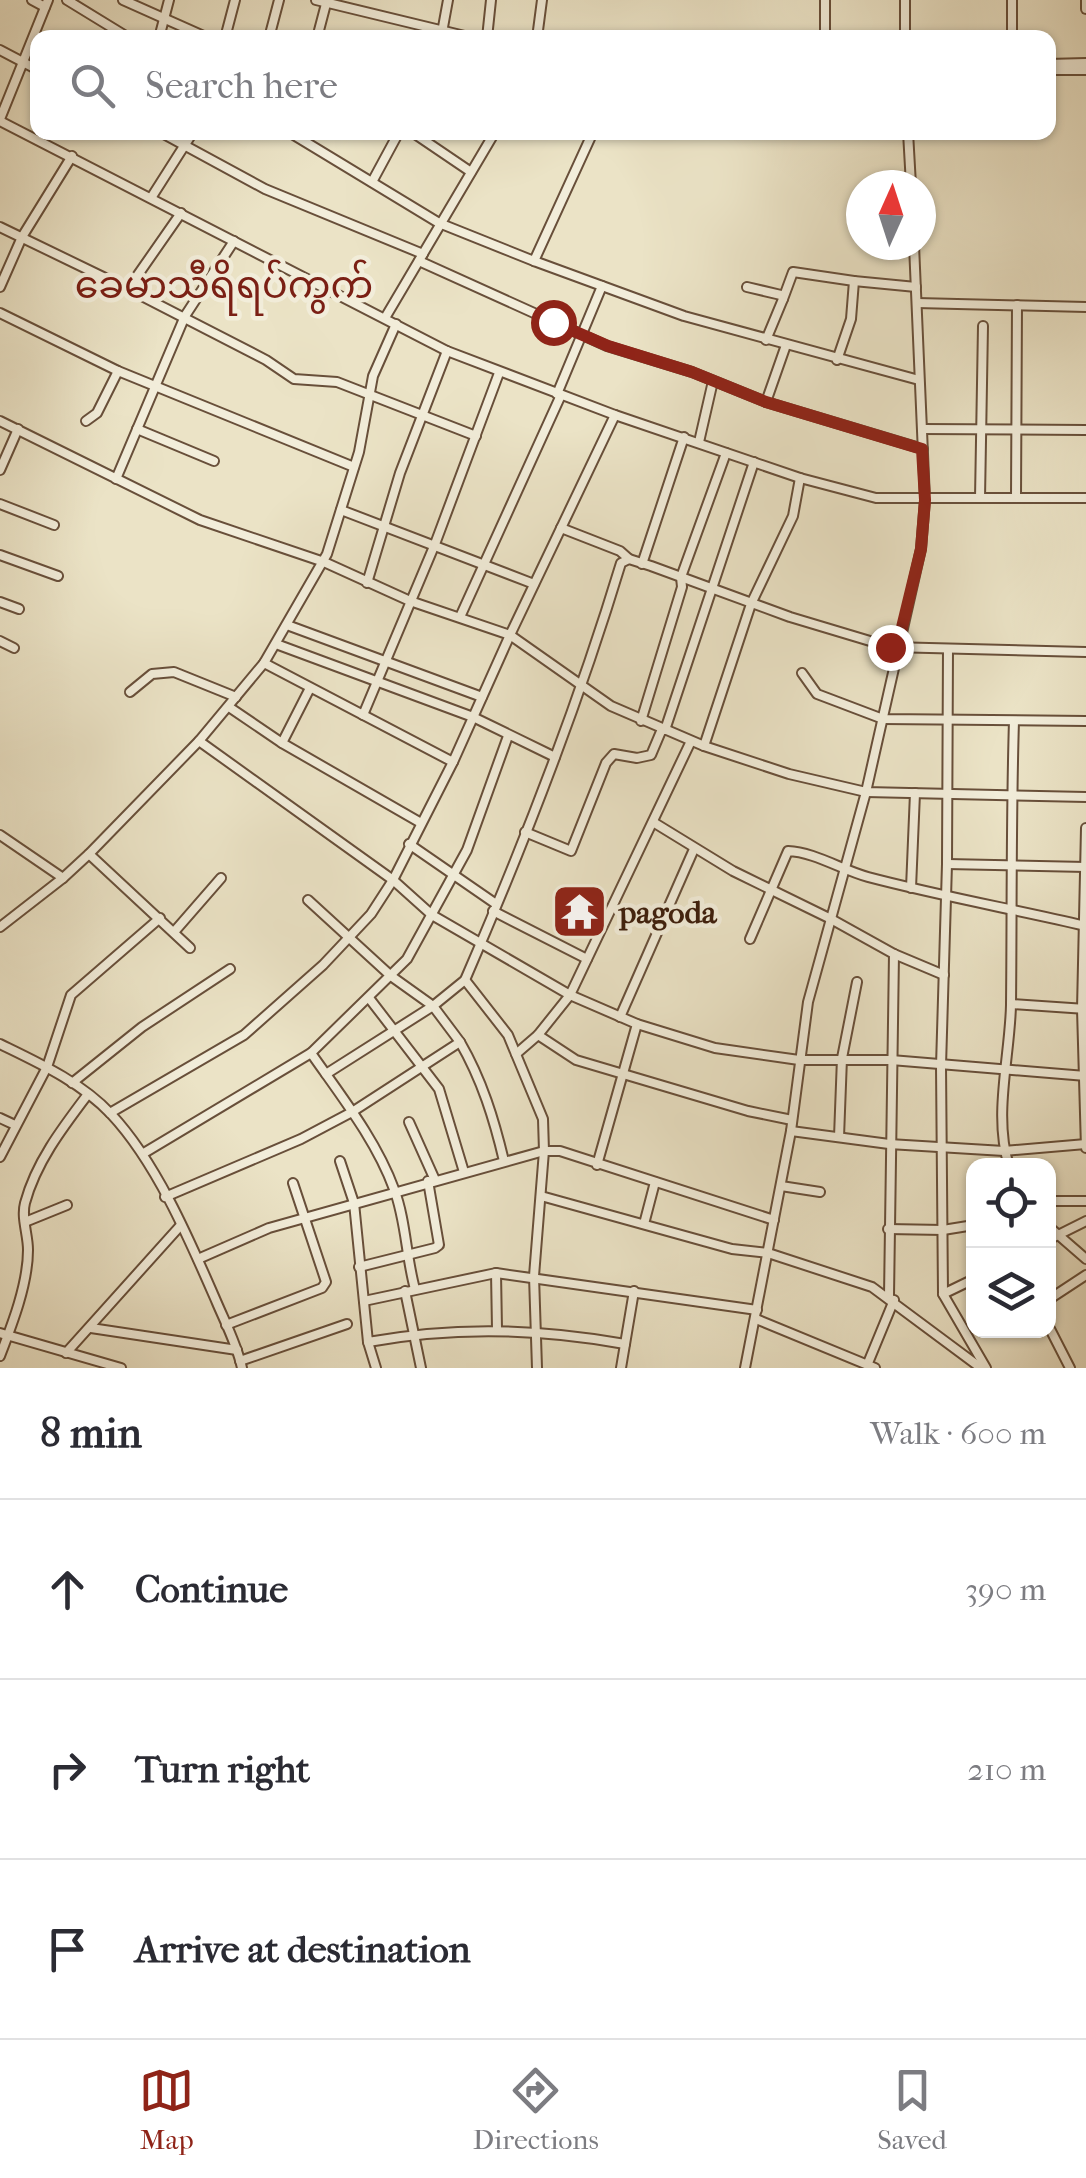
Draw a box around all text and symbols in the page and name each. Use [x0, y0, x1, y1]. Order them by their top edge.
search box [30, 30, 1056, 140]
icon: search [65, 58, 120, 113]
text: Search here [145, 63, 338, 108]
north arrow [846, 170, 936, 260]
district label: ခေမာသီရိရပ်ကွက် [75, 259, 373, 316]
route start [531, 300, 577, 346]
route end [868, 625, 914, 671]
temple icon: pagoda [550, 882, 610, 942]
place label: pagoda [617, 894, 718, 931]
map controls [966, 1158, 1056, 1338]
button: locate [966, 1158, 1056, 1248]
button: layers [966, 1248, 1056, 1338]
text: 8 min [40, 1409, 142, 1458]
text: Walk · 600 m [870, 1415, 1046, 1452]
icon: ahead [40, 1562, 95, 1617]
text: Continue [135, 1567, 288, 1612]
text: 390 m [965, 1571, 1046, 1608]
icon: right [40, 1742, 95, 1797]
text: Turn right [135, 1747, 310, 1792]
text: 210 m [967, 1751, 1046, 1788]
icon: arrive [40, 1922, 95, 1977]
text: Arrive at destination [135, 1927, 471, 1972]
tab: Map [139, 2063, 194, 2156]
tab: Directions [473, 2063, 599, 2156]
tab: Saved [877, 2063, 947, 2156]

